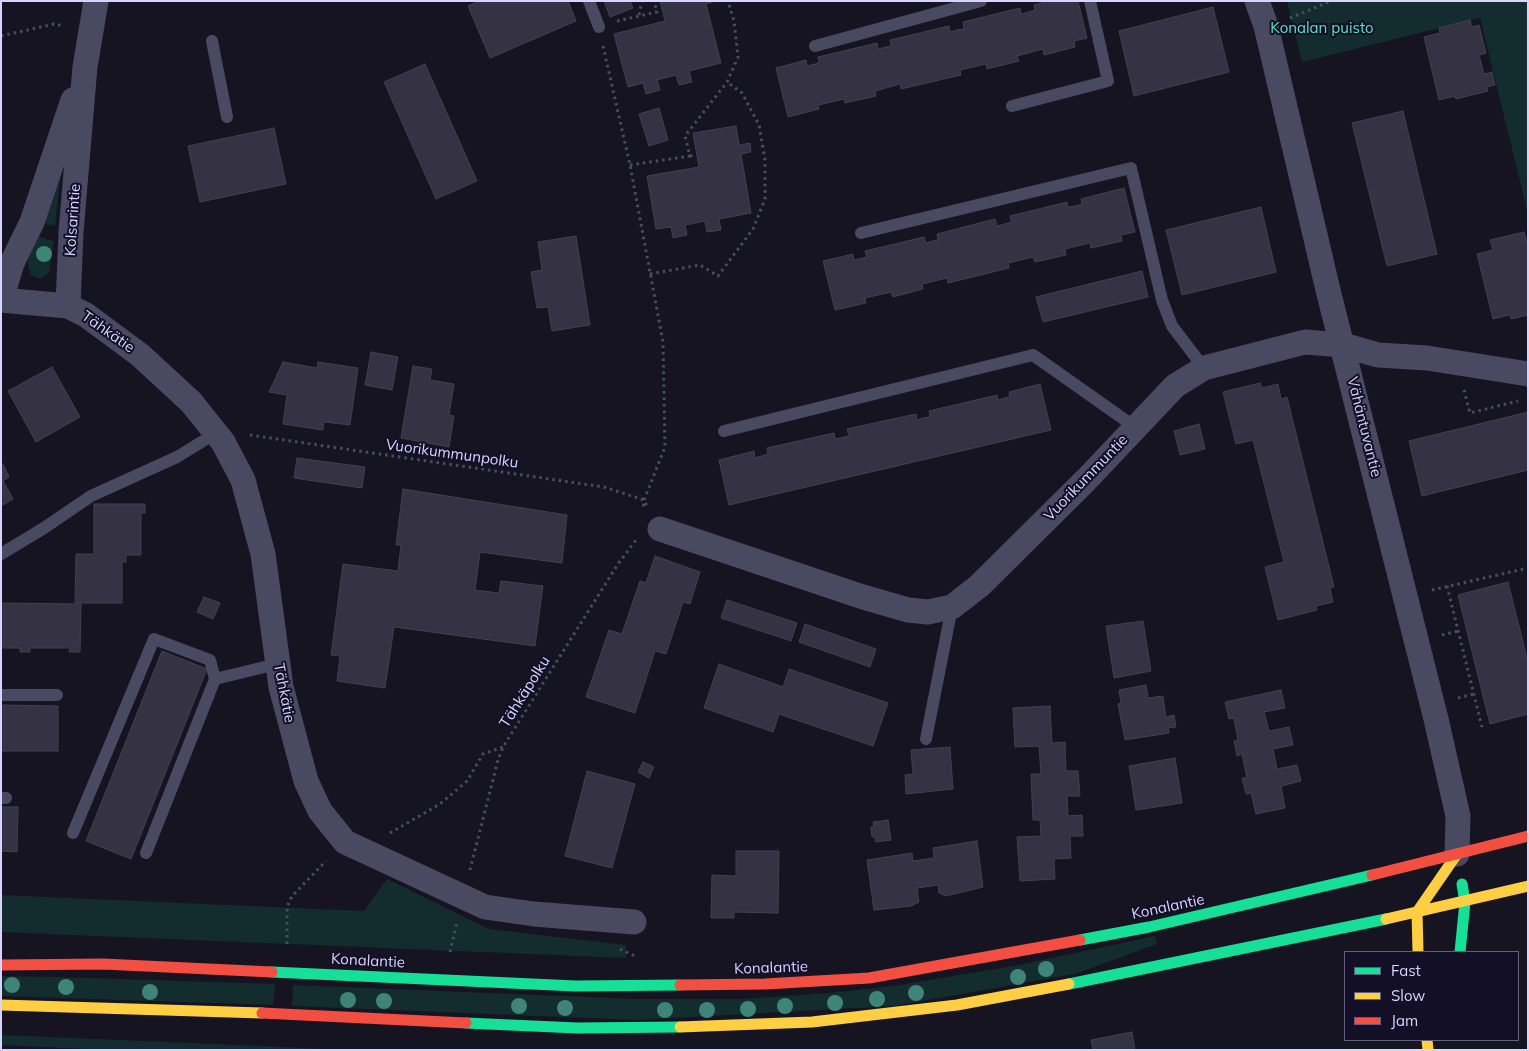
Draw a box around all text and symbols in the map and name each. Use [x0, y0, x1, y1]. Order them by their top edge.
park label: Konalan puisto [1270, 19, 1374, 37]
street label: Kolsarintie [61, 183, 85, 257]
street label: Tähkätie [78, 307, 138, 357]
street label: Vähäntuvantie [1343, 375, 1385, 479]
street label: Vuorikummuntie [1040, 431, 1132, 525]
street label: Vuorikummunpolku [385, 436, 519, 472]
street label: Tähkäpolku [496, 653, 554, 731]
street label: Tähkätie [269, 662, 299, 724]
street label: Konalantie [1130, 891, 1206, 923]
street label: Konalantie [331, 950, 405, 972]
legend [1344, 951, 1519, 1041]
street label: Konalantie [734, 958, 808, 978]
text: Fast [1391, 961, 1421, 980]
text: Slow [1391, 986, 1425, 1005]
text: Jam [1391, 1011, 1418, 1030]

